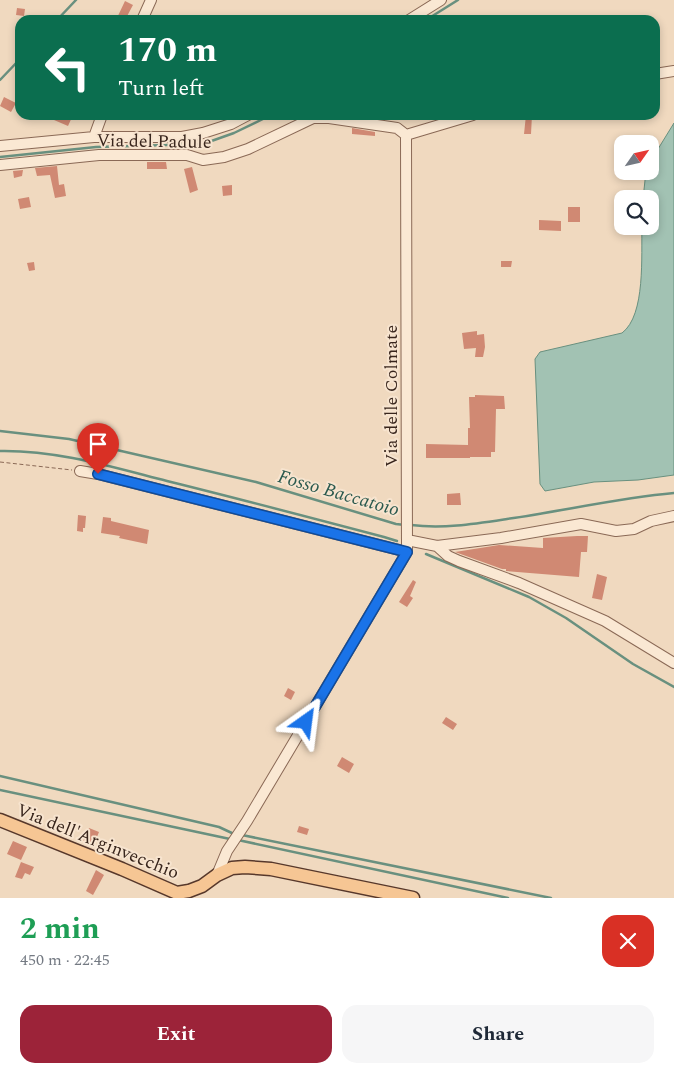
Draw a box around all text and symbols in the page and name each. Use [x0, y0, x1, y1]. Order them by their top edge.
text: 170 m [118, 24, 217, 77]
icon: left [35, 35, 100, 100]
text: Turn left [118, 72, 204, 105]
street label: Via del Padule [96, 127, 212, 156]
north arrow [614, 135, 659, 180]
map controls [614, 135, 659, 235]
button: search [614, 190, 659, 235]
street label: Via delle Colmate [378, 325, 405, 467]
pin [77, 423, 119, 474]
icon: arrive [84, 430, 112, 458]
water label: Fosso Baccatoio [274, 462, 403, 525]
position arrow [279, 695, 331, 747]
street label: Via dell'Arginvecchio [13, 797, 183, 886]
text: 2 min [20, 906, 100, 952]
button: close [602, 915, 654, 967]
text: 450 m · 22:45 [20, 948, 110, 972]
button: Exit [20, 1005, 332, 1063]
button: Share [342, 1005, 654, 1063]

